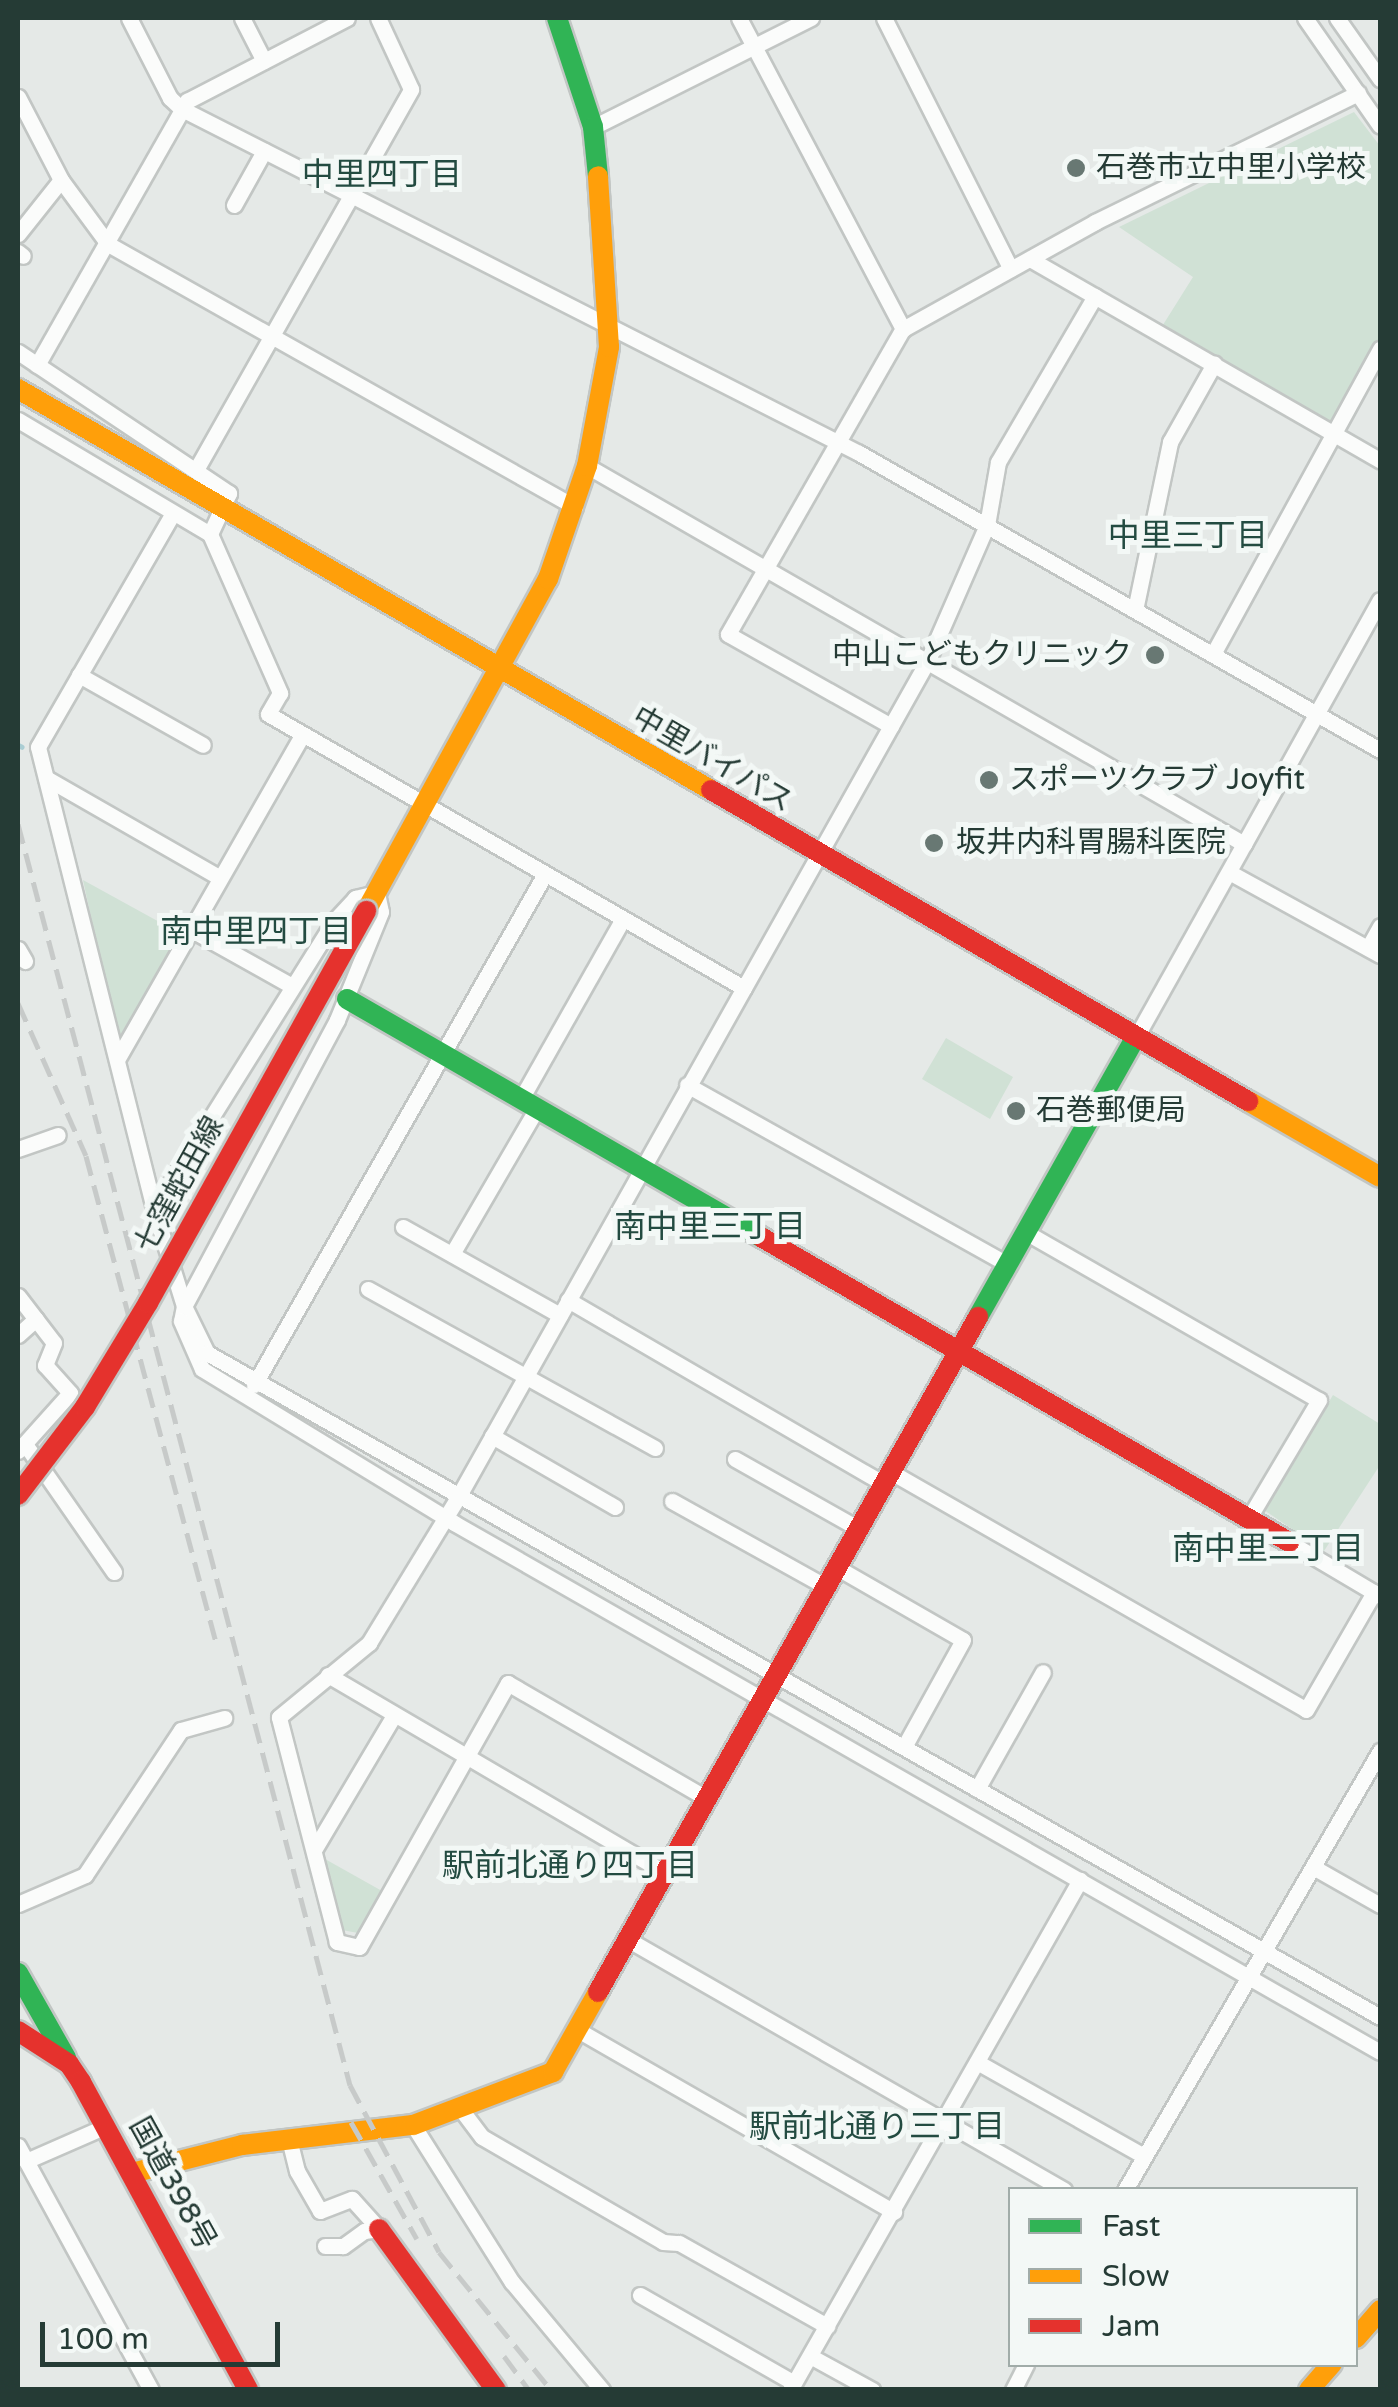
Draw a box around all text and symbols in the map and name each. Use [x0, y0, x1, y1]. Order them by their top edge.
place label: 石巻市立中里小学校 [1096, 150, 1366, 186]
district label: 中里四丁目 [302, 156, 462, 194]
marker: 石巻市立中里小学校 [1065, 157, 1087, 179]
district label: 中里三丁目 [1108, 517, 1268, 555]
place label: 中山こどもクリニック [832, 637, 1132, 673]
marker: 中山こどもクリニック [1142, 642, 1168, 668]
street label: 中里バイパス [625, 699, 799, 821]
place label: スポーツクラブ Joyfit [1009, 762, 1305, 798]
marker: スポーツクラブ Joyfit [978, 769, 1000, 791]
place label: 坂井内科胃腸科医院 [956, 825, 1226, 861]
marker: 坂井内科胃腸科医院 [921, 830, 947, 856]
district label: 南中里四丁目 [160, 913, 352, 951]
place label: 石巻郵便局 [1036, 1093, 1186, 1129]
marker: 石巻郵便局 [1005, 1100, 1027, 1122]
street label: 七窪蛇田線 [128, 1111, 232, 1259]
district label: 南中里三丁目 [614, 1208, 806, 1246]
district label: 南中里二丁目 [1172, 1530, 1364, 1568]
district label: 駅前北通り四丁目 [442, 1847, 698, 1885]
district label: 駅前北通り三丁目 [749, 2108, 1005, 2146]
street label: 国道398号 [121, 2111, 223, 2257]
legend [1008, 2187, 1358, 2367]
text: Fast [1102, 2208, 1161, 2245]
text: Slow [1102, 2258, 1170, 2295]
scale bar [45, 2302, 285, 2364]
text: Jam [1102, 2308, 1160, 2345]
text: 100 m [57, 2321, 149, 2358]

